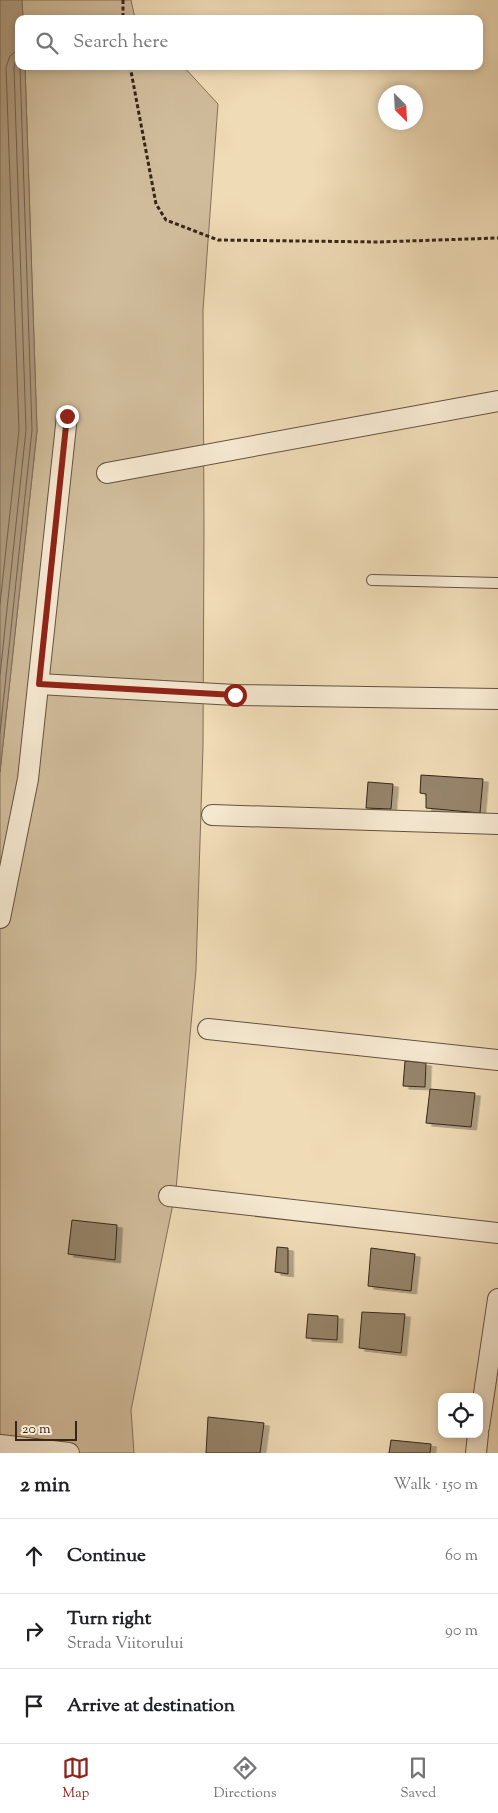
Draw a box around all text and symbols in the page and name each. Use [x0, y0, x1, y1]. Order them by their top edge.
search box [15, 15, 483, 70]
icon: search [33, 29, 61, 57]
text: Search here [73, 29, 168, 56]
north arrow [378, 85, 423, 130]
route end [56, 405, 79, 428]
route start [224, 684, 247, 707]
map controls [438, 1393, 483, 1438]
button: locate [438, 1393, 483, 1438]
scale bar [15, 1418, 78, 1441]
text: 20 m [22, 1420, 51, 1440]
text: 2 min [20, 1471, 70, 1501]
text: Walk · 150 m [394, 1474, 478, 1497]
icon: ahead [20, 1542, 48, 1570]
text: Continue [67, 1543, 146, 1570]
text: 60 m [445, 1545, 478, 1568]
text: Turn right [67, 1606, 151, 1633]
icon: right [20, 1617, 48, 1645]
text: 90 m [445, 1620, 478, 1643]
text: Strada Viitorului [67, 1633, 183, 1656]
icon: arrive [20, 1692, 48, 1720]
text: Arrive at destination [67, 1693, 235, 1720]
tab: Map [62, 1754, 90, 1804]
tab: Directions [213, 1754, 277, 1804]
tab: Saved [400, 1754, 436, 1804]

